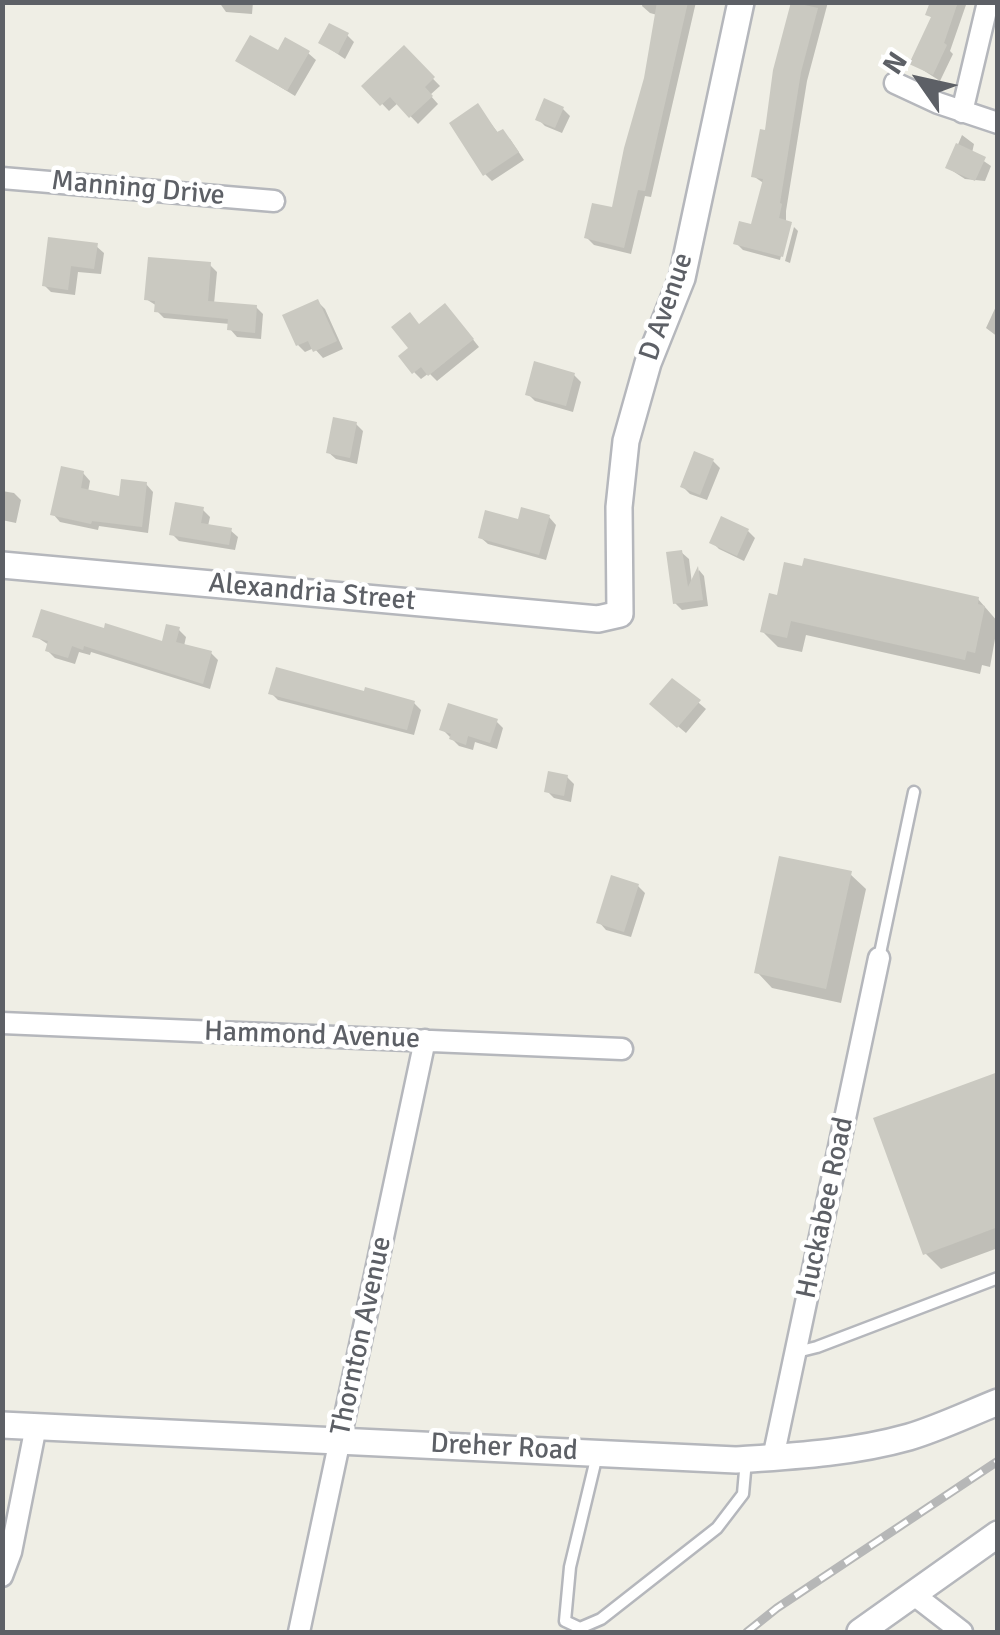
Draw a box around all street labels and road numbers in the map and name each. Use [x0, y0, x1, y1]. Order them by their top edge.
street label: Manning Drive [50, 165, 226, 213]
street label: D Avenue [633, 249, 701, 365]
street label: Alexandria Street [207, 567, 417, 619]
street label: Hammond Avenue [203, 1015, 421, 1057]
street label: Huckabee Road [790, 1114, 862, 1302]
street label: Thornton Avenue [325, 1234, 399, 1438]
street label: Dreher Road [429, 1427, 579, 1469]

